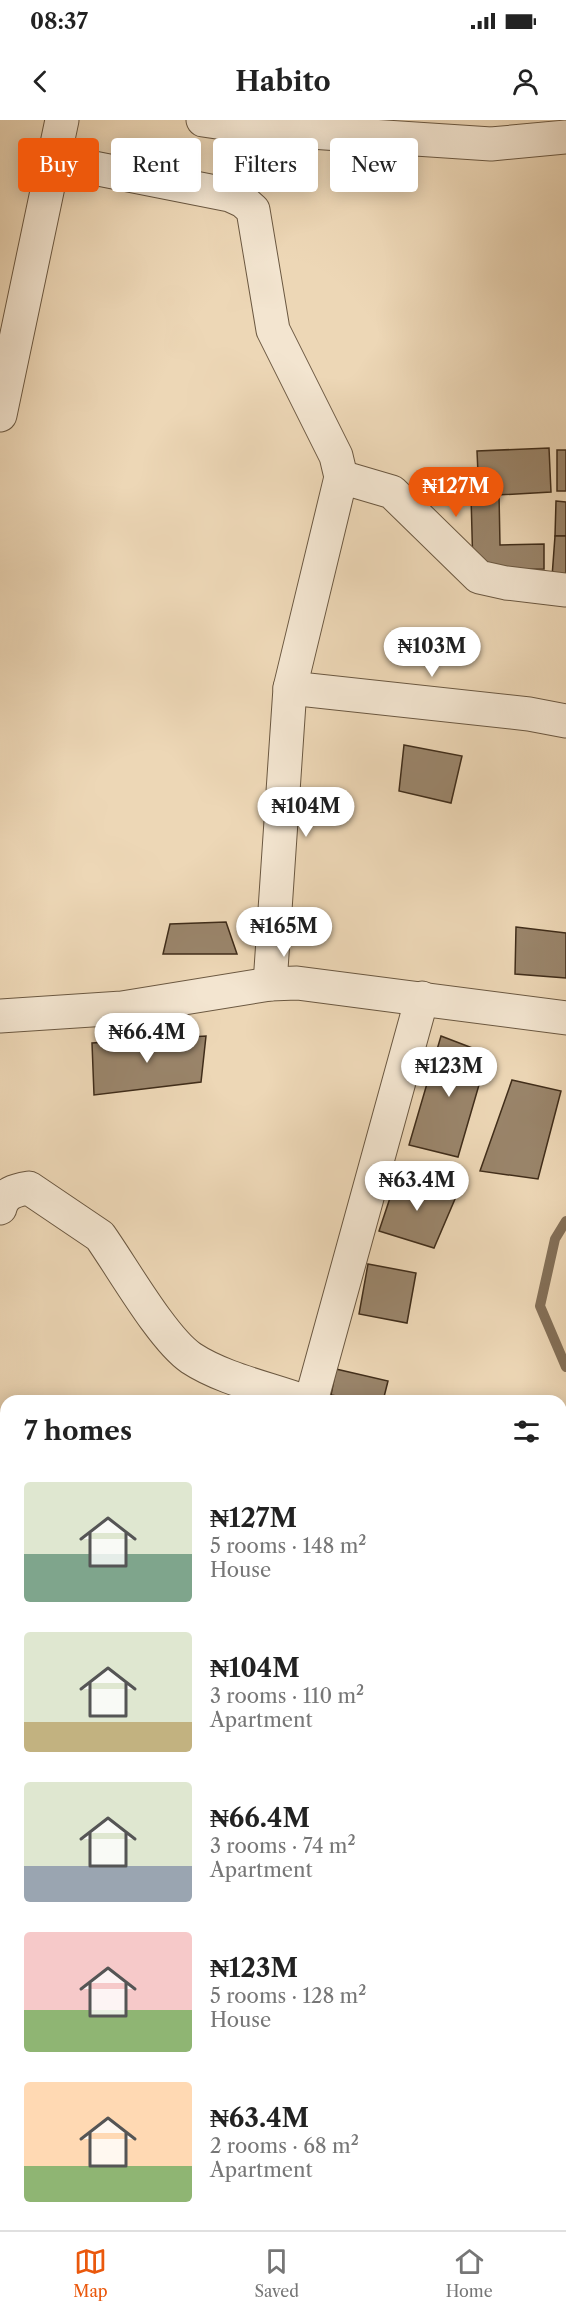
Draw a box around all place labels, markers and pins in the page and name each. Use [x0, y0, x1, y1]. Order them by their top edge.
pin: ₦127M [414, 467, 498, 518]
pin: ₦103M [390, 627, 474, 678]
pin: ₦104M [264, 787, 348, 838]
pin: ₦165M [242, 907, 326, 958]
pin: ₦66.4M [98, 1013, 196, 1064]
pin: ₦123M [407, 1047, 491, 1098]
pin: ₦63.4M [368, 1161, 466, 1212]

